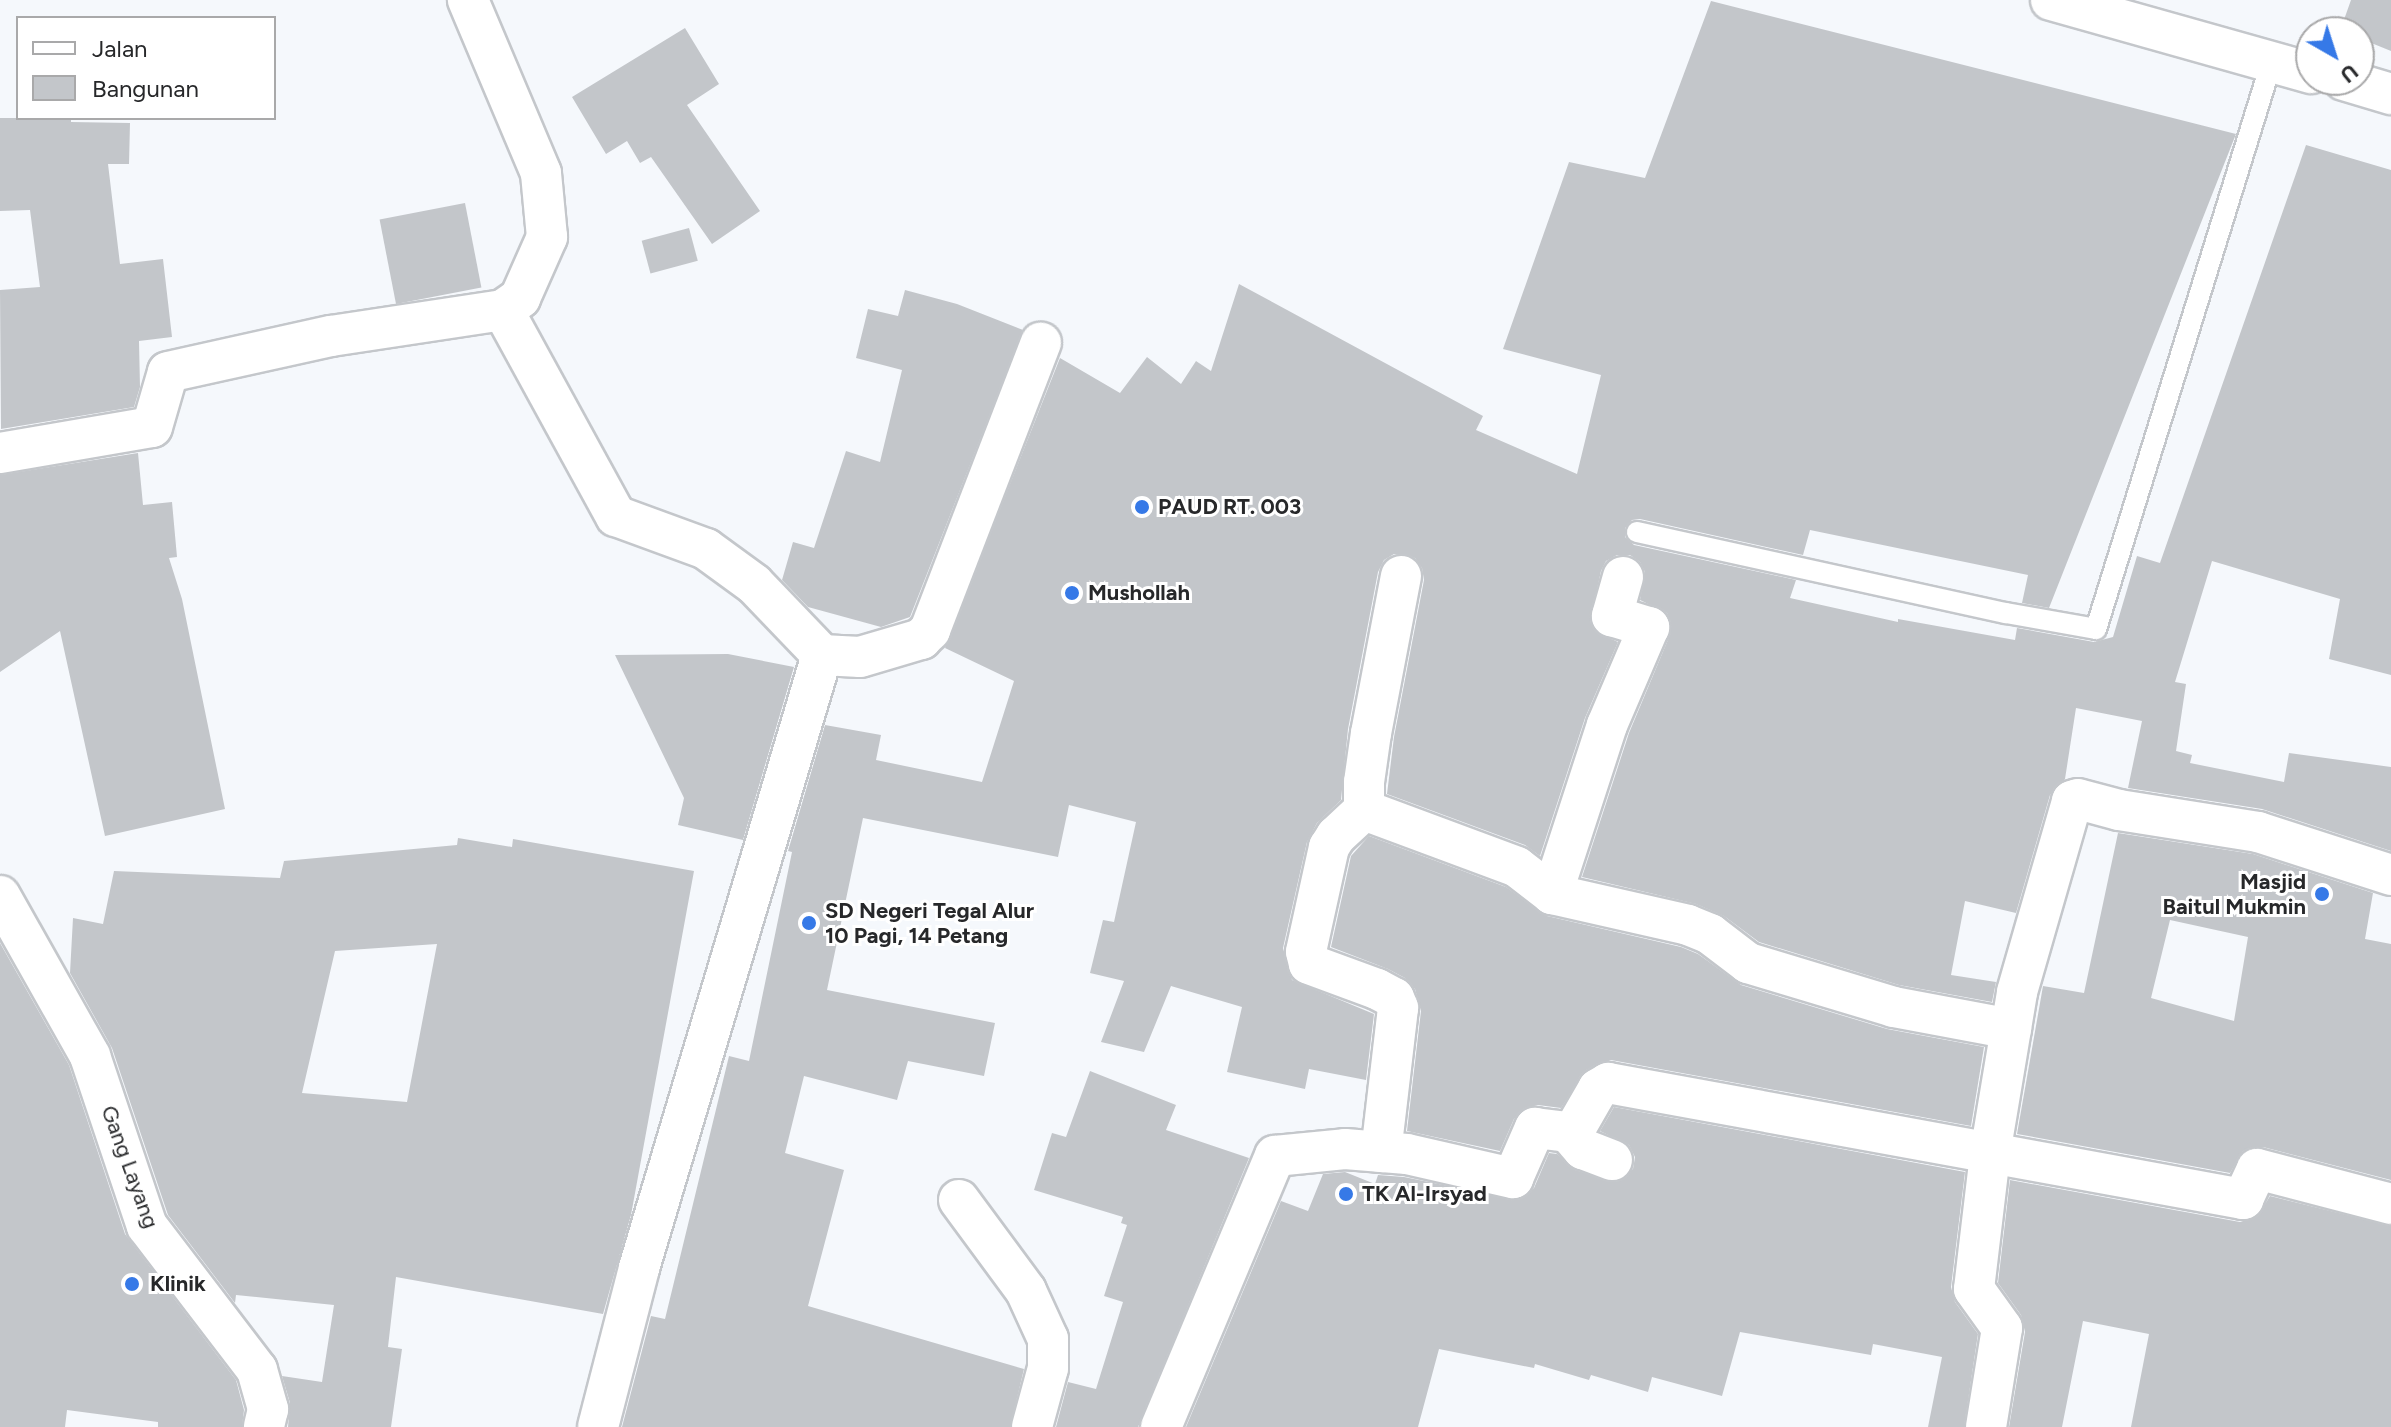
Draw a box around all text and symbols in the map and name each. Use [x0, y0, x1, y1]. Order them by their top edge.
legend [16, 16, 276, 120]
north arrow [2295, 16, 2375, 96]
text: Jalan [92, 34, 148, 63]
text: U [2335, 58, 2364, 89]
text: Bangunan [92, 74, 199, 103]
place label: PAUD RT. 003 [1158, 494, 1301, 520]
marker: PAUD RT. 003 [1133, 498, 1151, 516]
place label: Mushollah [1088, 580, 1190, 606]
marker: Mushollah [1063, 584, 1081, 602]
place label: Masjid Baitul Mukmin [2162, 868, 2306, 920]
marker: Masjid Baitul Mukmin [2313, 885, 2331, 903]
place label: SD Negeri Tegal Alur 10 Pagi, 14 Petang [825, 897, 1034, 948]
marker: SD Negeri Tegal Alur 10 Pagi, 14 Petang [800, 914, 818, 932]
street label: Gang Layang [96, 1102, 164, 1232]
place label: TK Al-Irsyad [1362, 1181, 1487, 1207]
marker: TK Al-Irsyad [1337, 1185, 1355, 1203]
place label: Klinik [150, 1271, 206, 1297]
marker: Klinik [121, 1273, 143, 1295]

